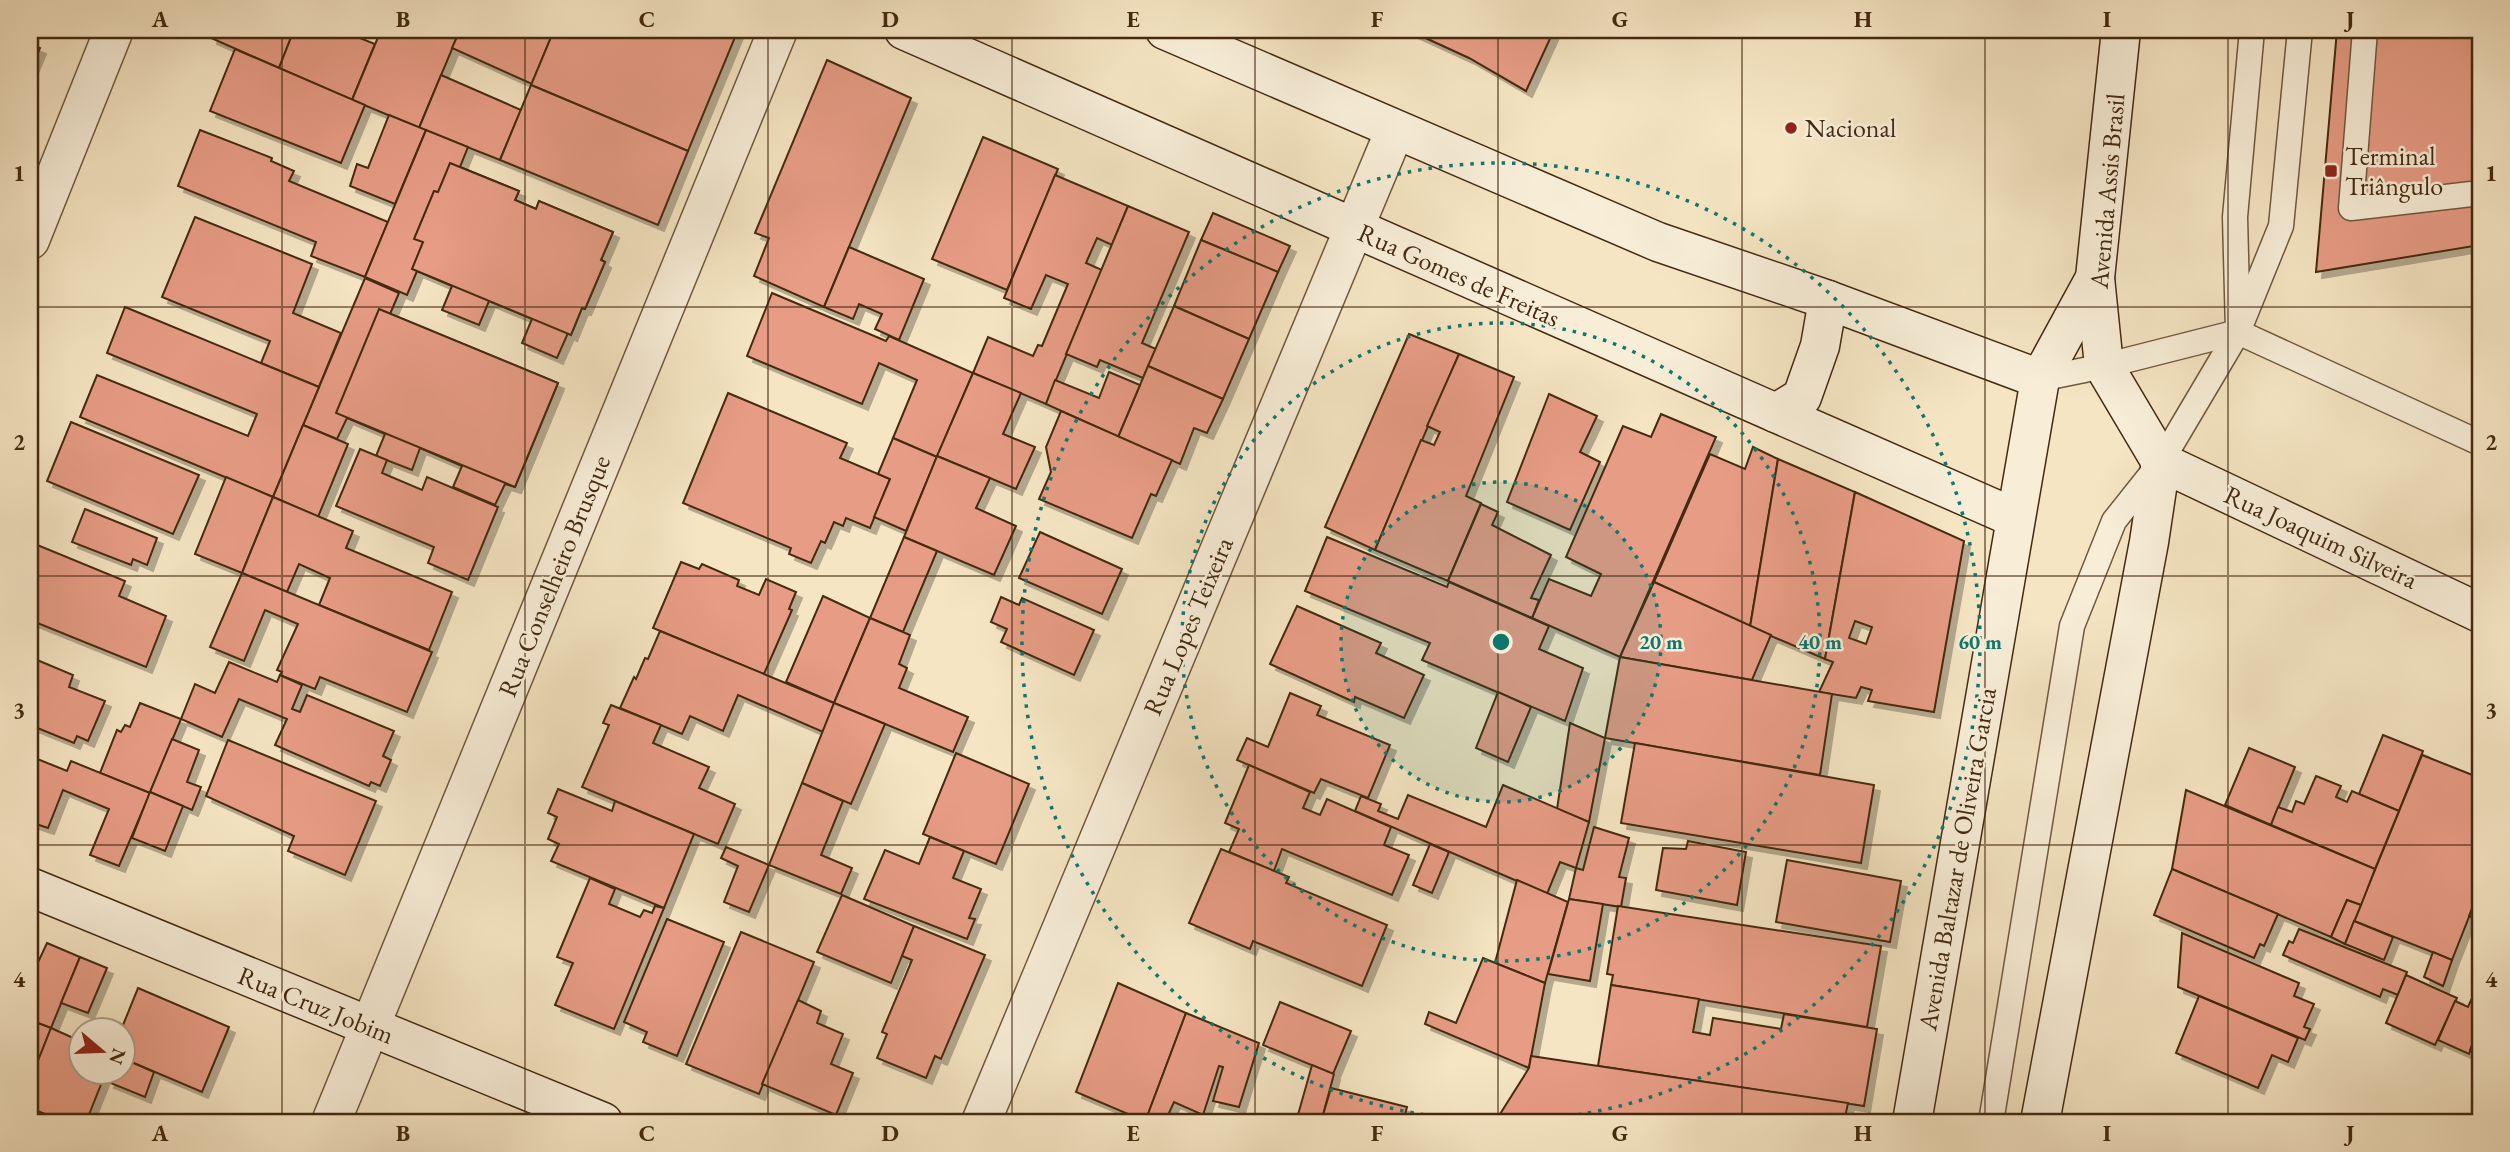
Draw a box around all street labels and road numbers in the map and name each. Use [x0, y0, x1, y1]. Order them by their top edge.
street label: Avenida Assis Brasil [2081, 92, 2132, 291]
street label: Rua Gomes de Freitas [1353, 215, 1565, 335]
street label: Rua Conselheiro Brusque [490, 450, 618, 702]
street label: Rua Joaquim Silveira [2219, 477, 2424, 597]
street label: Rua Lopes Teixeira [1135, 531, 1241, 720]
street label: Avenida Baltazar de Oliveira Garcia [1910, 684, 2004, 1034]
street label: Rua Cruz Jobim [233, 958, 399, 1052]

